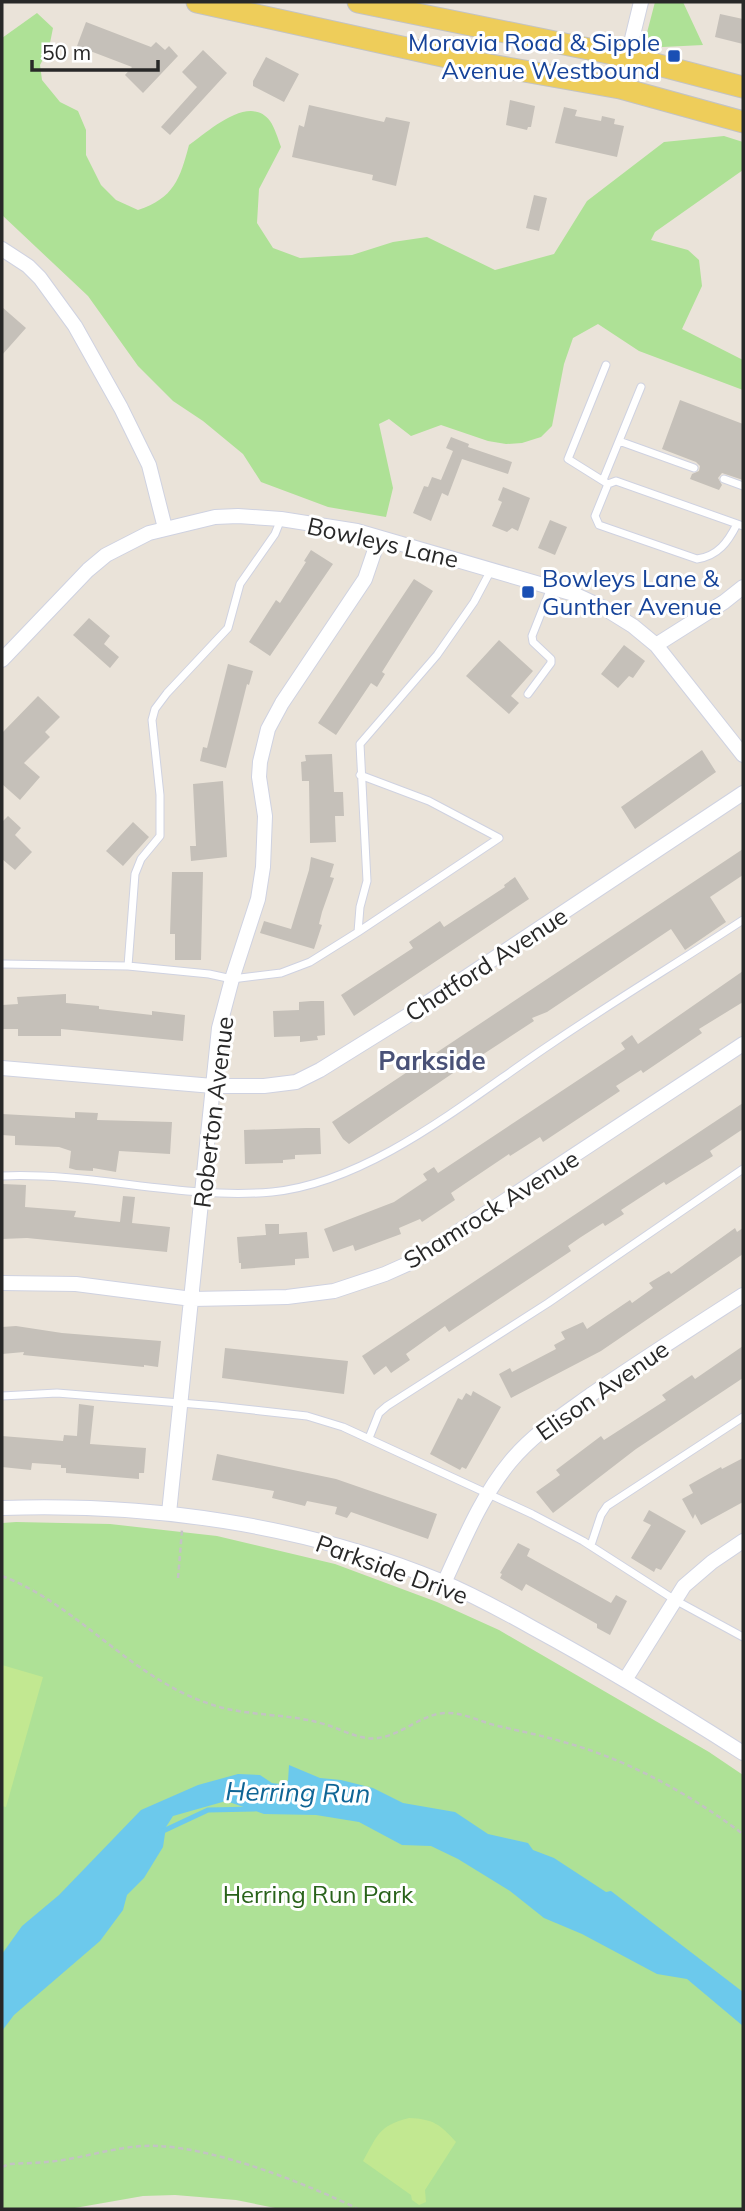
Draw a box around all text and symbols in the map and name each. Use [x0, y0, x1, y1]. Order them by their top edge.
place label: Moravia Road & Sipple Avenue Westbound [408, 27, 660, 85]
scale bar [32, 28, 158, 72]
text: 50 m [42, 39, 91, 65]
marker: Moravia Road & Sipple Avenue Westbound [666, 48, 682, 64]
street label: Bowleys Lane [304, 510, 462, 574]
place label: Bowleys Lane & Gunther Avenue [542, 563, 722, 621]
marker: Bowleys Lane & Gunther Avenue [520, 584, 536, 600]
street label: Chatford Avenue [399, 900, 573, 1028]
street label: Roberton Avenue [186, 1015, 240, 1209]
district label: Parkside [378, 1044, 486, 1077]
street label: Shamrock Avenue [398, 1143, 584, 1275]
street label: Elison Avenue [530, 1333, 674, 1447]
street label: Parkside Drive [312, 1528, 472, 1610]
water label: Herring Run [225, 1774, 371, 1810]
park label: Herring Run Park [223, 1879, 414, 1909]

